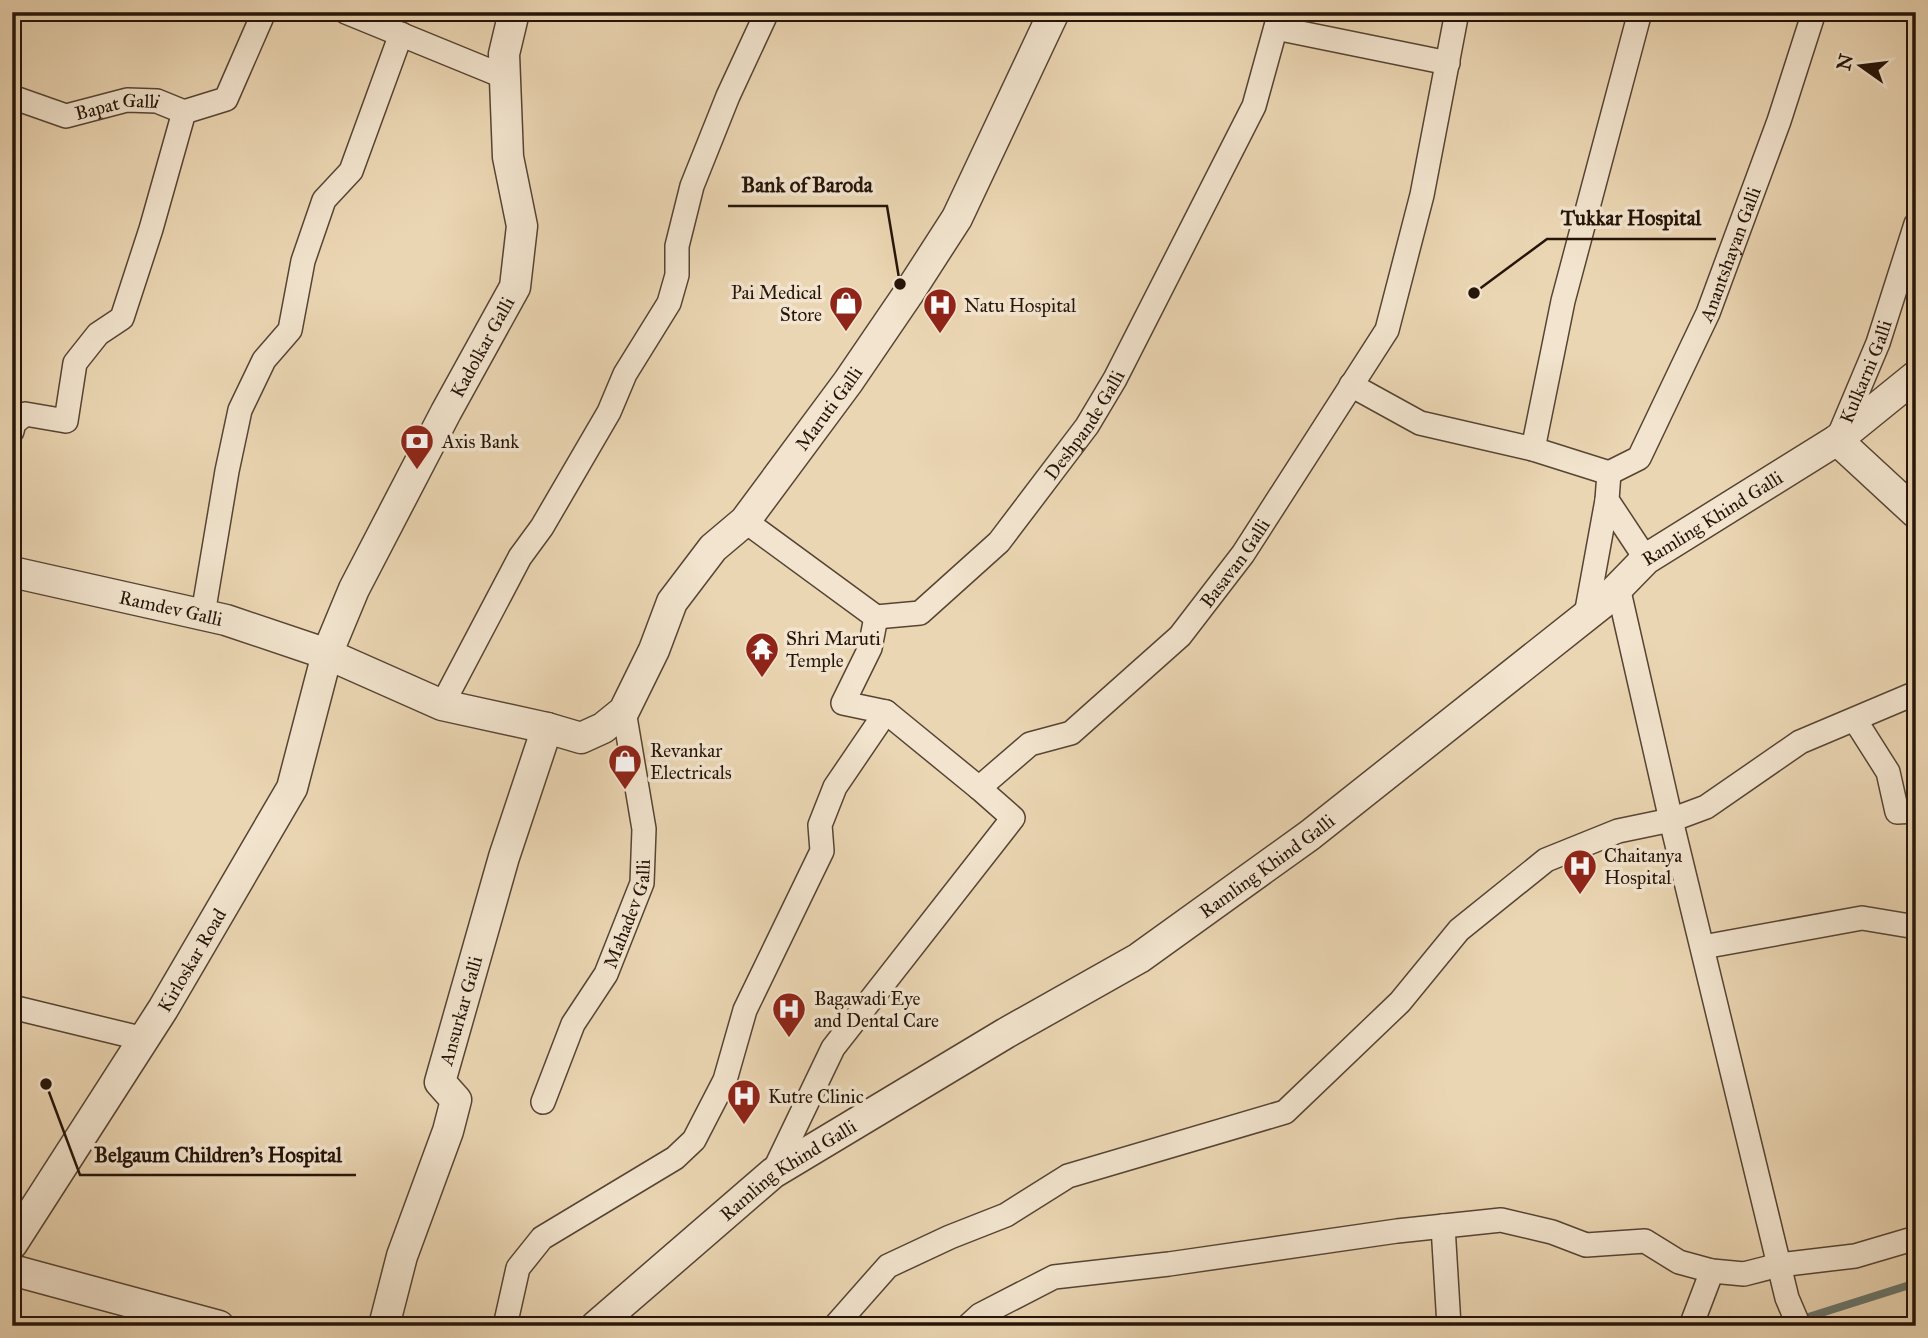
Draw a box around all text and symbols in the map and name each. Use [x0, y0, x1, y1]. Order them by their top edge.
north arrow [1826, 32, 1896, 102]
text: N [1832, 51, 1858, 73]
street label: Bapat Galli [72, 88, 164, 125]
callout: Bank of Baroda [728, 164, 887, 206]
text: Bank of Baroda [741, 172, 874, 198]
street label: Anantshayan Galli [1694, 183, 1765, 326]
callout: Tukkar Hospital [1547, 197, 1716, 239]
text: Tukkar Hospital [1560, 205, 1703, 231]
place label: Pai Medical Store [731, 281, 823, 326]
shop icon: Pai Medical Store [827, 284, 865, 333]
hospital icon: Natu Hospital [921, 286, 959, 335]
street label: Kadolkar Galli [445, 293, 519, 401]
place label: Natu Hospital [964, 294, 1077, 317]
street label: Kulkarni Galli [1834, 317, 1896, 427]
street label: Maruti Galli [790, 362, 867, 455]
street label: Deshpande Galli [1039, 366, 1129, 484]
bank icon: Axis Bank [398, 422, 436, 471]
place label: Axis Bank [441, 430, 519, 453]
street label: Ramling Khind Galli [1637, 465, 1787, 570]
street label: Basavan Galli [1195, 514, 1274, 612]
street label: Ramdev Galli [117, 585, 225, 630]
place label: Shri Maruti Temple [786, 627, 881, 672]
temple icon: Shri Maruti Temple [743, 630, 781, 679]
place label: Revankar Electricals [650, 739, 732, 784]
shop icon: Revankar Electricals [606, 742, 644, 791]
street label: Ramling Khind Galli [1195, 809, 1339, 923]
place label: Chaitanya Hospital [1604, 844, 1683, 889]
hospital icon: Chaitanya Hospital [1561, 847, 1599, 896]
street label: Mahadev Galli [598, 859, 654, 971]
street label: Kirloskar Road [152, 904, 231, 1016]
street label: Ansurkar Galli [434, 953, 487, 1069]
place label: Bagawadi Eye and Dental Care [814, 987, 939, 1032]
hospital icon: Bagawadi Eye and Dental Care [770, 990, 808, 1039]
hospital icon: Kutre Clinic [725, 1077, 763, 1126]
place label: Kutre Clinic [768, 1085, 864, 1108]
street label: Ramling Khind Galli [715, 1114, 860, 1225]
callout: Belgaum Children's Hospital [80, 1133, 356, 1175]
text: Belgaum Children's Hospital [94, 1142, 343, 1168]

